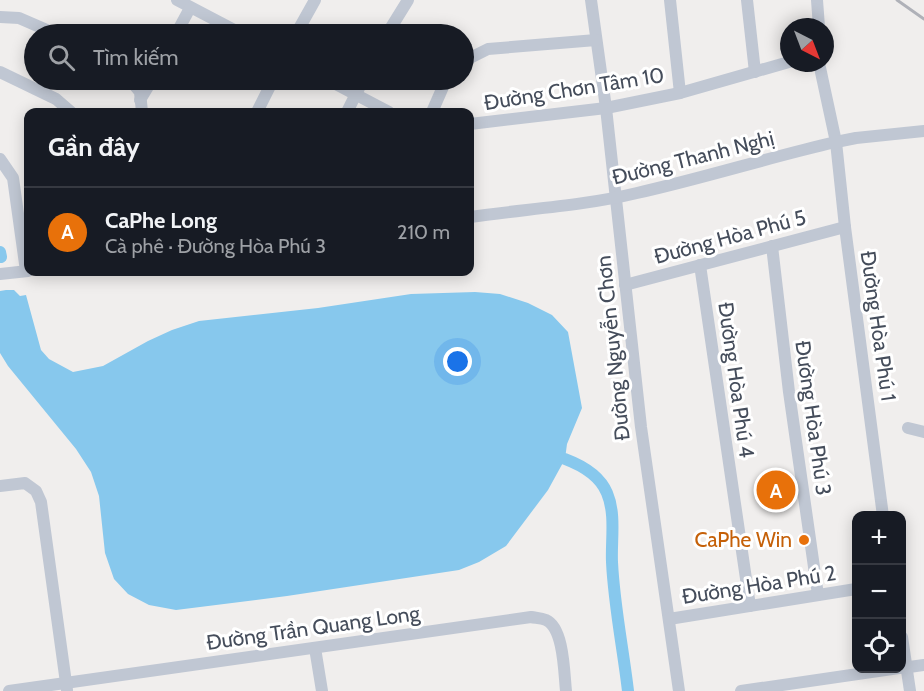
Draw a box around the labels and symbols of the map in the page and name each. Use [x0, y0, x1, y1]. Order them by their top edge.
north arrow [780, 18, 834, 72]
street label: Đường Chơn Tâm 10 [482, 62, 666, 115]
street label: Đường Thanh Nghị [609, 125, 776, 190]
street label: Đường Hòa Phú 5 [651, 204, 808, 269]
street label: Đường Hòa Phú 1 [856, 249, 901, 403]
street label: Đường Nguyễn Chơn [590, 254, 635, 442]
street label: Đường Hòa Phú 4 [713, 301, 760, 459]
street label: Đường Hòa Phú 3 [790, 339, 837, 497]
your location [443, 347, 472, 376]
pin: A [756, 468, 796, 512]
place label: CaPhe Win [695, 527, 792, 552]
marker: CaPhe Win [797, 533, 811, 547]
street label: Đường Hòa Phú 2 [680, 560, 838, 609]
street label: Đường Trần Quang Long [205, 600, 422, 655]

